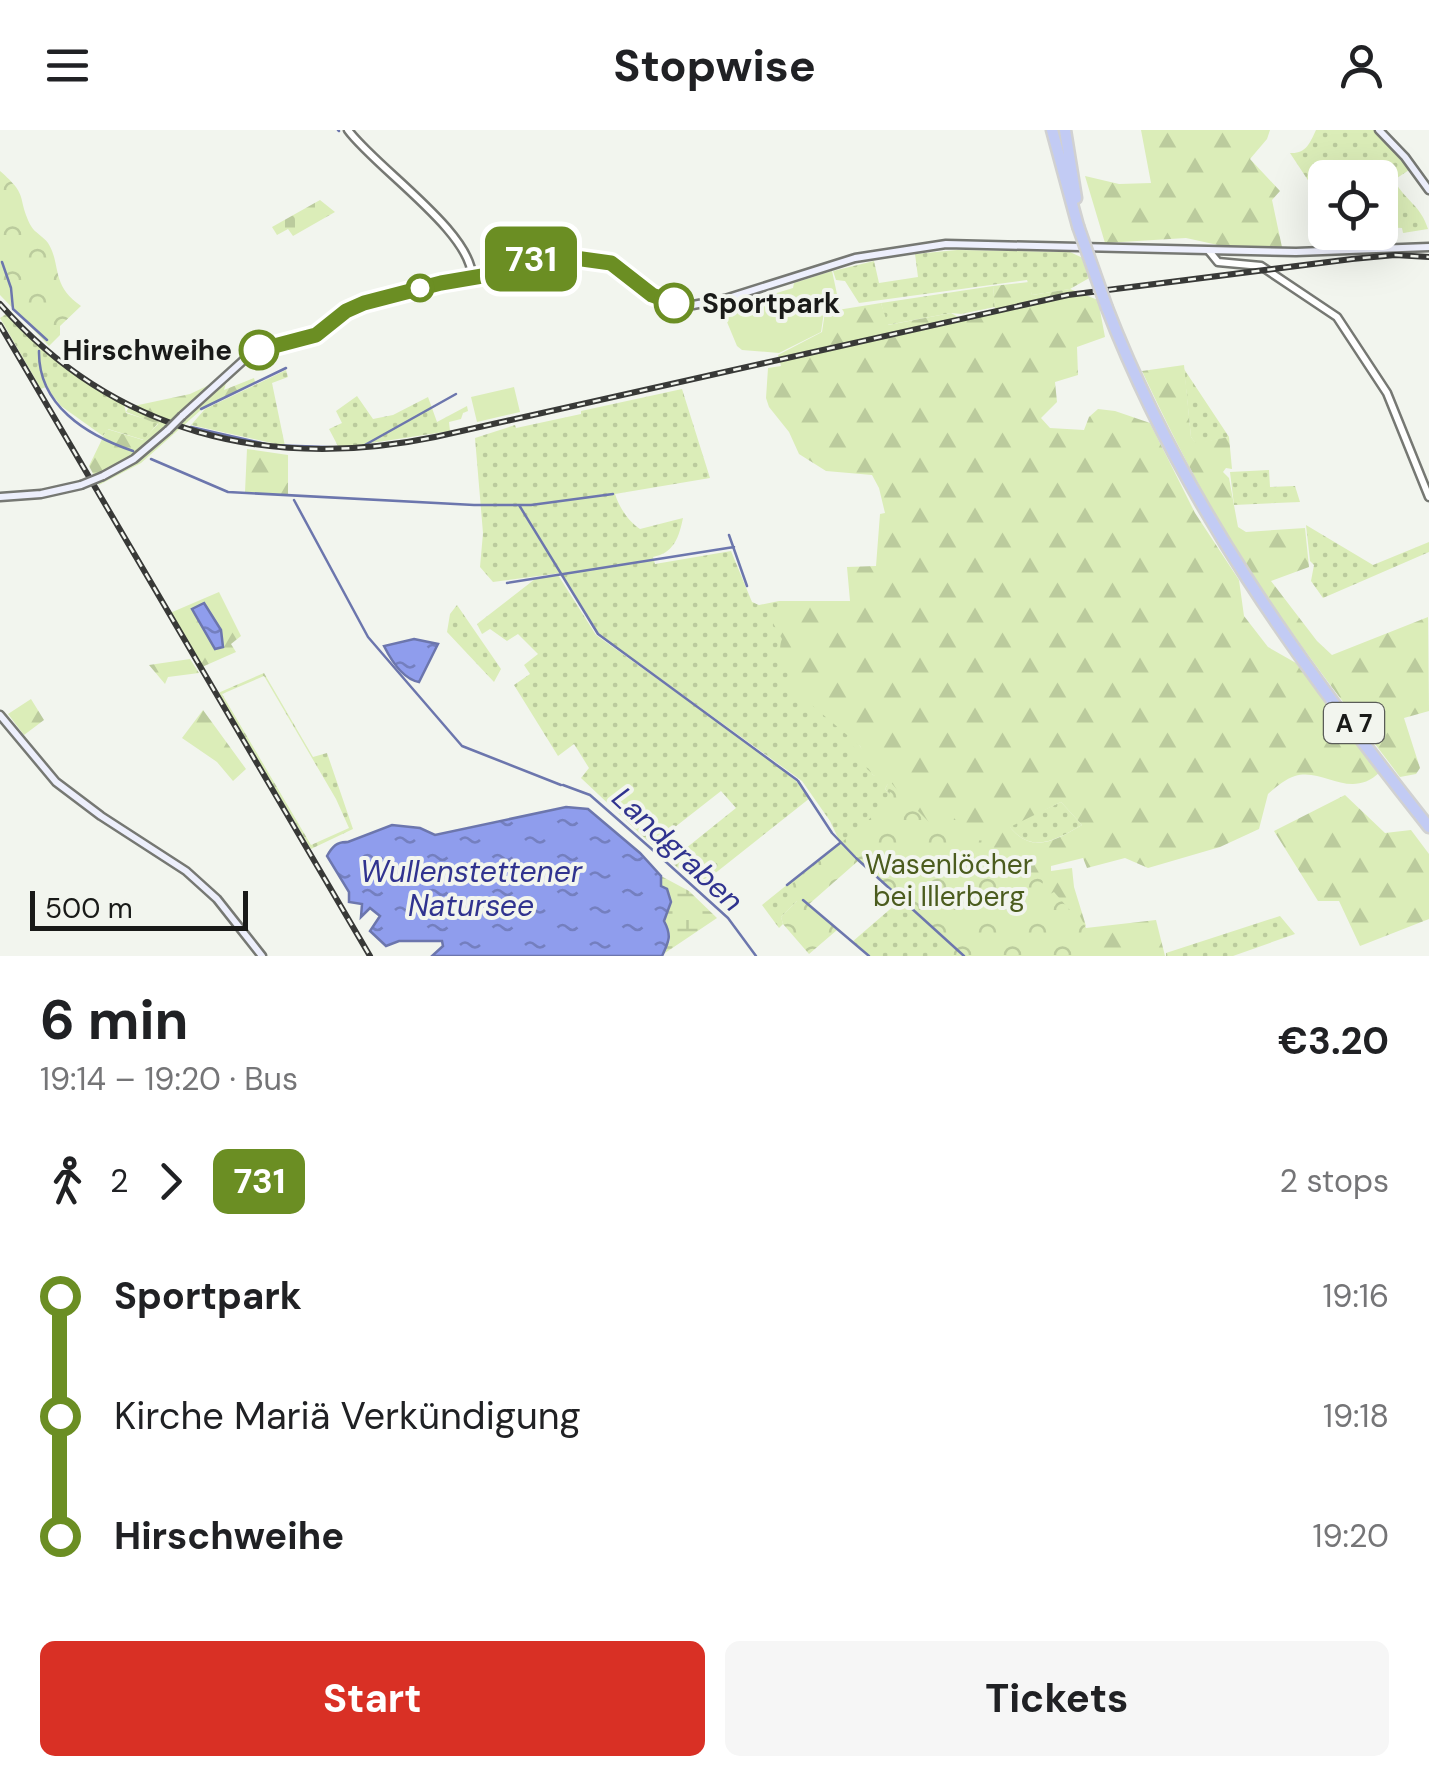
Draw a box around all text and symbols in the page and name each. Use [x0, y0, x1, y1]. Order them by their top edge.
text: Stopwise [613, 36, 816, 95]
icon: menu [40, 38, 95, 93]
icon: person [1334, 38, 1389, 93]
map controls [1308, 160, 1398, 250]
button: locate [1308, 160, 1398, 250]
line badge: 731 [474, 226, 588, 292]
text: 731 [505, 236, 557, 282]
unlabelled marker [407, 275, 433, 301]
marker: Sportpark [655, 284, 693, 322]
place label: Sportpark [702, 285, 840, 322]
marker: Hirschweihe [240, 331, 278, 369]
place label: Hirschweihe [63, 332, 232, 369]
road number: A 7 [1324, 703, 1384, 743]
water label: Landgraben [604, 778, 752, 920]
park label: Wasenlöcher bei Illerberg [865, 846, 1033, 915]
water label: Wullenstettener Natursee [360, 852, 583, 925]
scale bar [30, 886, 248, 930]
text: 500 m [45, 890, 133, 927]
text: 6 min [40, 984, 189, 1056]
text: €3.20 [1278, 1016, 1389, 1066]
text: 19:14 – 19:20 · Bus [40, 1058, 298, 1100]
icon: walk [40, 1154, 95, 1209]
icon: forward [143, 1154, 198, 1209]
text: 731 [233, 1158, 285, 1204]
text: 2 [110, 1160, 128, 1202]
text: 2 stops [1280, 1160, 1389, 1202]
text: Sportpark [114, 1271, 302, 1321]
text: 19:16 [1322, 1275, 1389, 1317]
text: Kirche Mariä Verkündigung [114, 1391, 581, 1441]
text: 19:18 [1323, 1395, 1389, 1437]
text: Hirschweihe [114, 1511, 344, 1561]
text: 19:20 [1312, 1515, 1389, 1557]
button: Start [40, 1641, 705, 1756]
button: Tickets [725, 1641, 1389, 1756]

